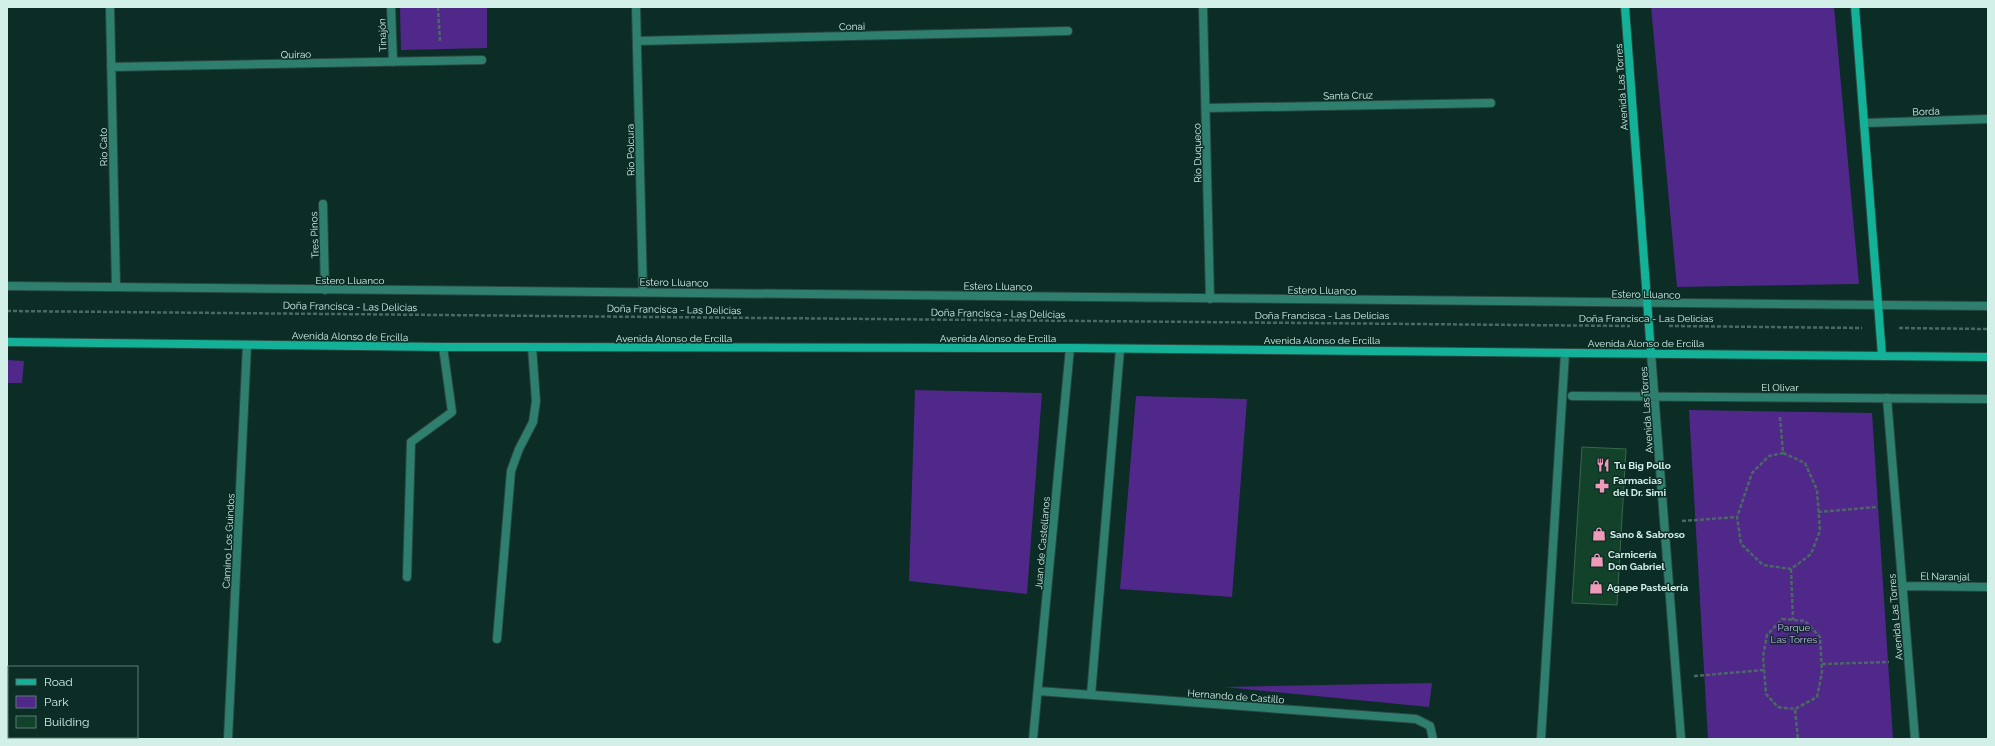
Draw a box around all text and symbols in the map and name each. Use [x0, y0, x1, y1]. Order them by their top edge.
street label: Tinajón [376, 18, 389, 52]
street label: Conai [839, 21, 865, 32]
street label: Avenida Las Torres [1613, 43, 1630, 131]
street label: Quirao [281, 49, 311, 60]
street label: Santa Cruz [1323, 90, 1373, 101]
street label: Borda [1912, 106, 1940, 117]
street label: Río Duqueco [1191, 123, 1204, 183]
street label: Río Polcura [625, 124, 636, 176]
street label: Río Cato [98, 128, 109, 166]
street label: Tres Pinos [308, 211, 321, 259]
street label: Estero Lluanco [315, 275, 385, 286]
street label: Estero Lluanco [639, 276, 709, 289]
street label: Estero Lluanco [963, 280, 1033, 293]
street label: Estero Lluanco [1287, 284, 1357, 297]
street label: Estero Lluanco [1611, 288, 1681, 301]
street label: Doña Francisca - Las Delicias [283, 300, 417, 313]
street label: Doña Francisca - Las Delicias [607, 303, 741, 316]
street label: Doña Francisca - Las Delicias [931, 307, 1065, 320]
street label: Doña Francisca - Las Delicias [1255, 310, 1389, 321]
street label: Doña Francisca - Las Delicias [1579, 313, 1713, 324]
street label: Avenida Alonso de Ercilla [292, 330, 408, 343]
street label: Avenida Alonso de Ercilla [616, 333, 732, 344]
street label: Avenida Alonso de Ercilla [940, 333, 1056, 344]
street label: Avenida Alonso de Ercilla [1264, 335, 1380, 346]
street label: Avenida Alonso de Ercilla [1588, 338, 1704, 349]
street label: Avenida Las Torres [1638, 366, 1655, 454]
street label: El Olivar [1761, 382, 1799, 393]
restaurant icon: Tu Big Pollo [1595, 457, 1611, 473]
place label: Tu Big Pollo [1614, 460, 1671, 471]
place label: Farmacias del Dr. Simi [1613, 475, 1666, 498]
pharmacy icon: Farmacias del Dr. Simi [1594, 478, 1610, 494]
street label: Camino Los Guindos [221, 493, 236, 589]
street label: Juan de Castellanos [1033, 496, 1052, 590]
shop icon: Sano & Sabroso [1591, 526, 1607, 542]
place label: Sano & Sabroso [1610, 529, 1685, 540]
place label: Carnicería Don Gabriel [1608, 549, 1665, 572]
shop icon: Carnicería Don Gabriel [1589, 552, 1605, 568]
street label: El Naranjal [1920, 571, 1970, 582]
street label: Avenida Las Torres [1886, 573, 1905, 661]
shop icon: Agape Pastelería [1588, 579, 1604, 595]
place label: Agape Pastelería [1607, 582, 1689, 593]
park label: Parque Las Torres [1771, 622, 1818, 645]
legend [8, 666, 138, 738]
text: Road [44, 675, 73, 689]
street label: Hernando de Castillo [1187, 688, 1285, 705]
text: Park [44, 695, 69, 709]
text: Building [44, 715, 90, 729]

